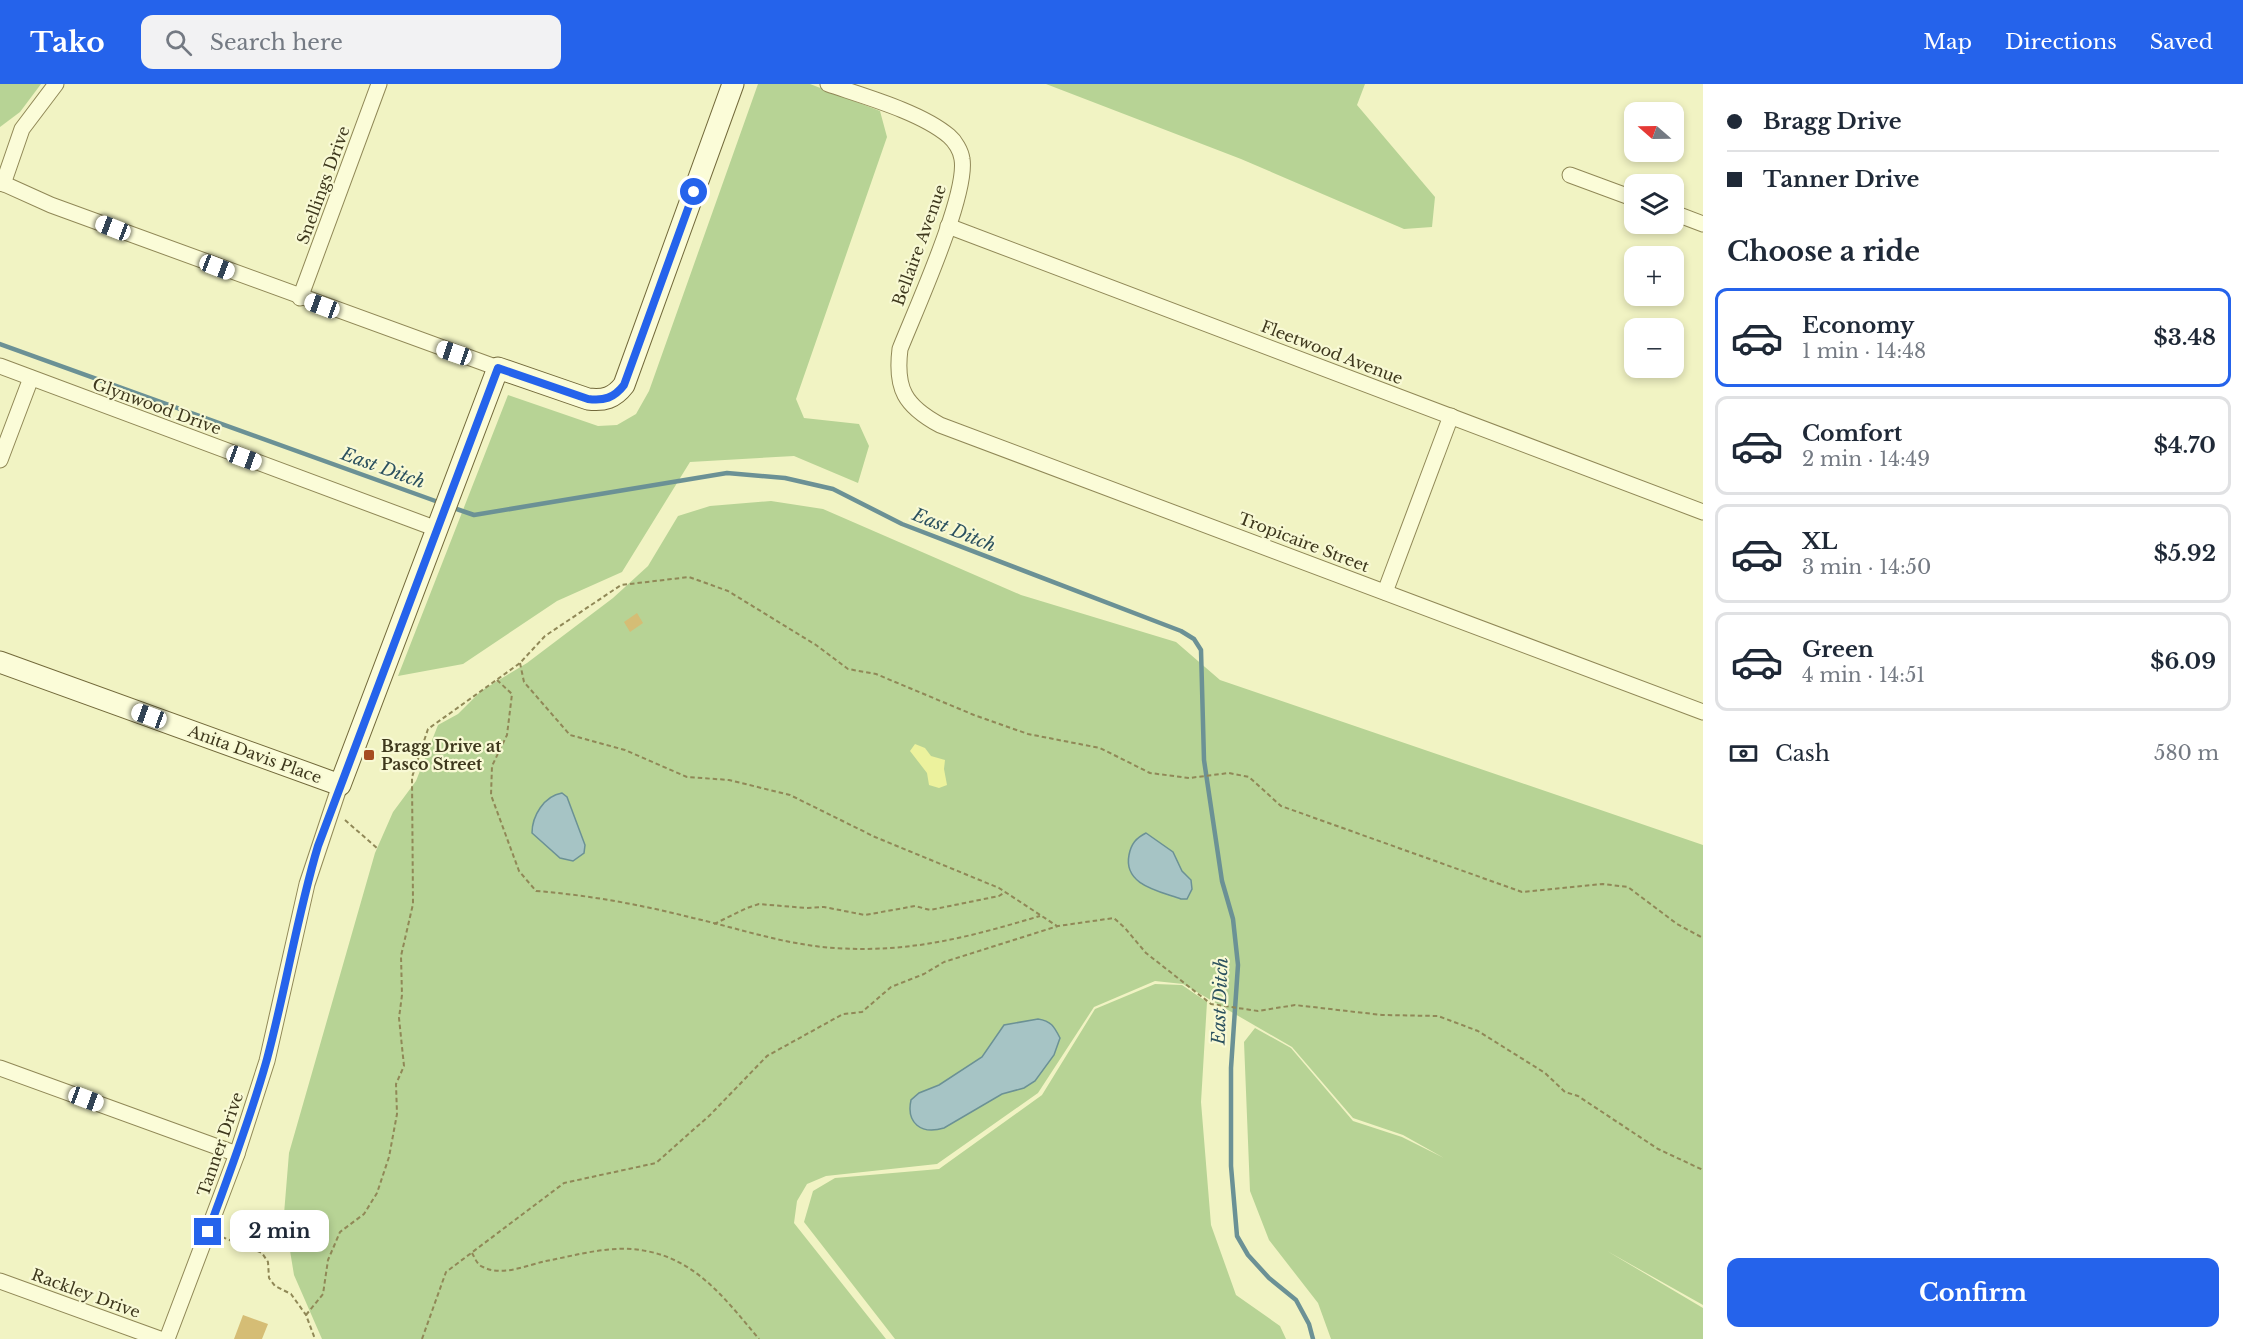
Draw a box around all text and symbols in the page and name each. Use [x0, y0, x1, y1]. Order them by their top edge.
search box [141, 15, 561, 69]
text: Tako [30, 25, 105, 60]
icon: search [162, 26, 195, 59]
text: Search here [210, 29, 343, 56]
text: Map [1923, 29, 1972, 55]
text: Directions [2005, 29, 2117, 55]
text: Saved [2150, 29, 2213, 55]
north arrow [1624, 102, 1684, 162]
map controls [1624, 102, 1684, 378]
text: Bragg Drive [1763, 108, 1902, 135]
street label: Snellings Drive [292, 123, 354, 247]
text: Tanner Drive [1763, 166, 1919, 193]
button: layers [1624, 174, 1684, 234]
route start [680, 178, 707, 205]
street label: Bellaire Avenue [888, 182, 950, 308]
car [93, 213, 133, 243]
text: Choose a ride [1727, 235, 1920, 268]
button: + [1624, 246, 1684, 306]
car [197, 252, 237, 282]
car [302, 291, 342, 321]
icon: car [1730, 311, 1784, 365]
text: Economy [1802, 312, 1914, 339]
street label: Fleetwood Avenue [1258, 316, 1406, 388]
button: − [1624, 318, 1684, 378]
text: $3.48 [2154, 324, 2216, 351]
car [434, 339, 474, 367]
text: 1 min · 14:48 [1802, 339, 1926, 363]
street label: Glynwood Drive [90, 373, 224, 439]
icon: car [1730, 419, 1784, 473]
text: Comfort [1802, 420, 1902, 447]
text: $4.70 [2154, 432, 2216, 459]
water label: East Ditch [337, 442, 428, 493]
car [224, 443, 264, 473]
text: 2 min · 14:49 [1802, 447, 1930, 471]
water label: East Ditch [908, 503, 999, 557]
street label: Tropicaire Street [1236, 508, 1372, 576]
icon: car [1730, 527, 1784, 581]
text: XL [1802, 528, 1837, 555]
text: $5.92 [2154, 540, 2216, 567]
text: 3 min · 14:50 [1802, 555, 1931, 579]
icon: car [1730, 635, 1784, 689]
text: Green [1802, 636, 1874, 663]
text: $6.09 [2150, 648, 2216, 675]
text: 4 min · 14:51 [1802, 663, 1925, 687]
car [129, 701, 169, 731]
street label: Anita Davis Place [185, 720, 324, 787]
place label: Bragg Drive at Pasco Street [381, 736, 502, 774]
icon: cash [1727, 737, 1760, 770]
text: Cash [1775, 740, 1830, 767]
text: 580 m [2154, 741, 2219, 765]
marker: Bragg Drive at Pasco Street [362, 748, 376, 762]
water label: East Ditch [1207, 957, 1233, 1046]
car [66, 1084, 106, 1114]
street label: Tanner Drive [193, 1089, 247, 1199]
callout: 2 min [229, 1211, 328, 1253]
route end [194, 1218, 221, 1245]
text: 2 min [248, 1219, 311, 1243]
button: Confirm [1727, 1258, 2219, 1327]
street label: Rackley Drive [29, 1264, 143, 1322]

